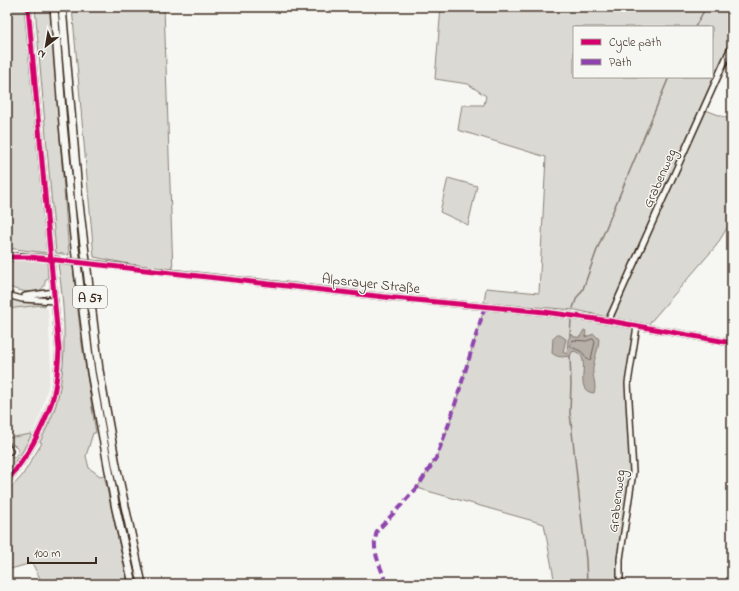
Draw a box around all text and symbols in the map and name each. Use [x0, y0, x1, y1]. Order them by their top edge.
north arrow [26, 26, 66, 66]
legend [573, 26, 713, 78]
text: Cycle path [609, 34, 661, 53]
text: N [34, 45, 49, 62]
text: Path [609, 54, 632, 72]
street label: Grabenweg [638, 146, 684, 212]
street label: Alpsrayer Straße [321, 269, 422, 301]
road number: A 57 [73, 286, 107, 308]
street label: Grabenweg [603, 469, 633, 534]
scale bar [28, 539, 96, 565]
text: 100 m [34, 545, 61, 563]

